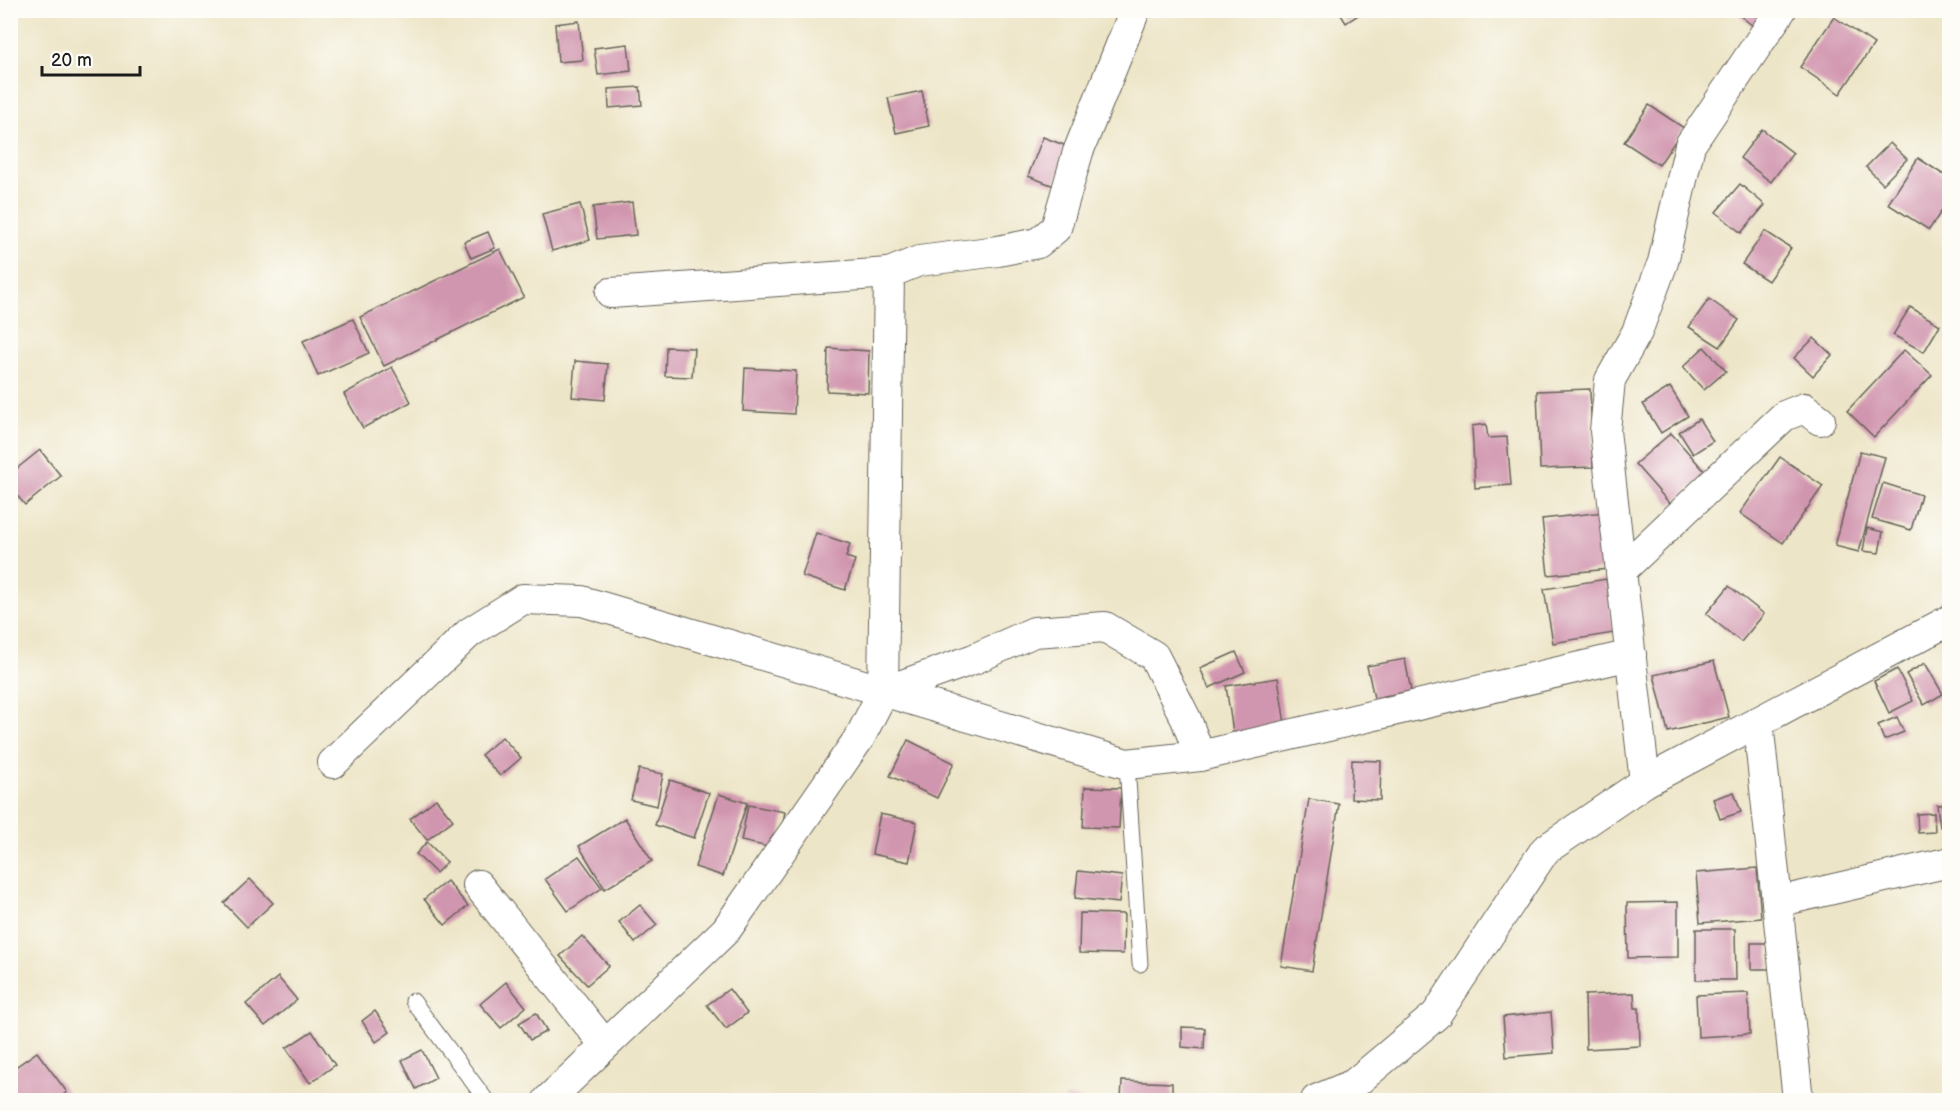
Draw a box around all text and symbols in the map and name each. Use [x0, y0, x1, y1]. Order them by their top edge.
scale bar [42, 39, 140, 77]
text: 20 m [51, 50, 92, 71]

